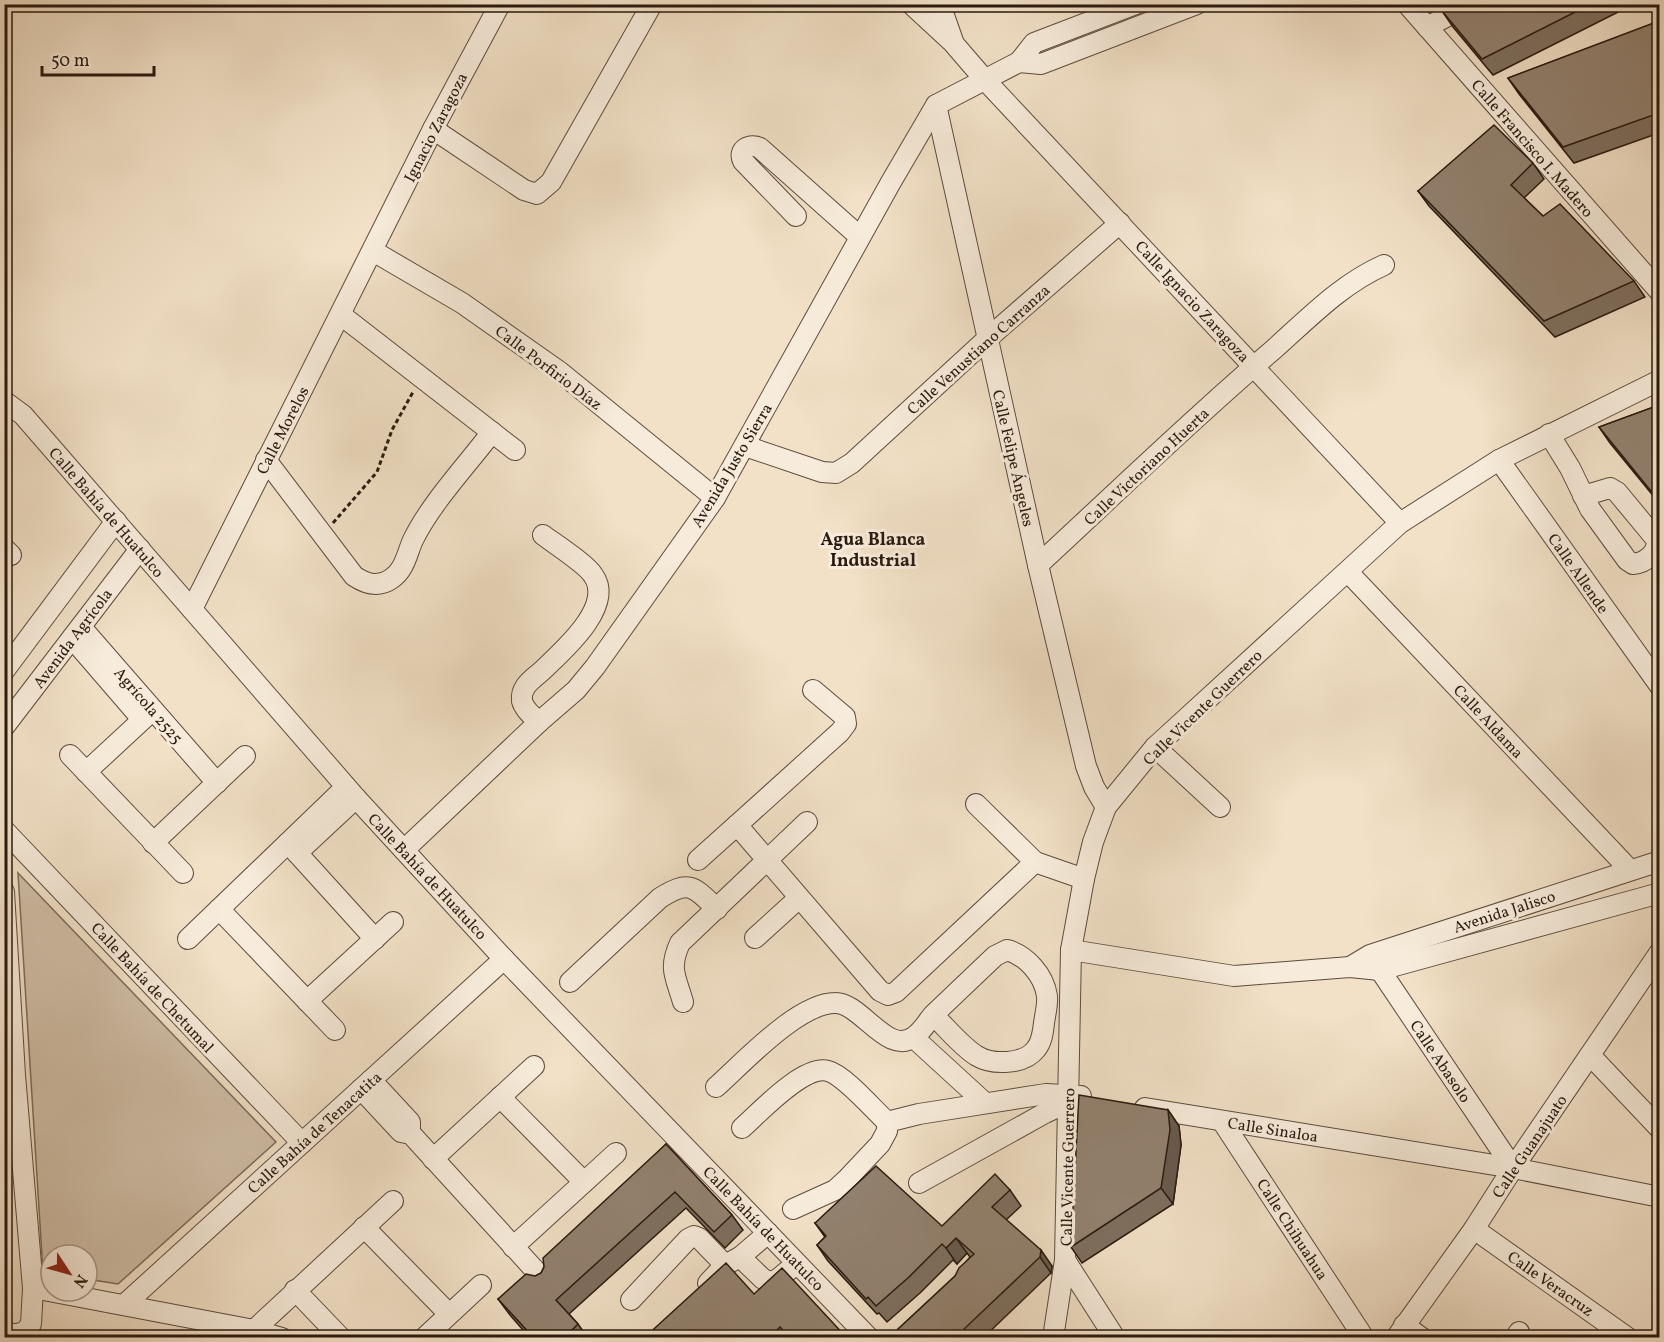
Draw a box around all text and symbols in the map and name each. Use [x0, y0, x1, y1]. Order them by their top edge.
scale bar [42, 39, 154, 77]
text: 50 m [51, 49, 90, 74]
street label: Ignacio Zaragoza [400, 69, 474, 187]
street label: Calle Francisco I. Madero [1465, 75, 1598, 223]
street label: Calle Ignacio Zaragoza [1129, 237, 1254, 368]
street label: Calle Venustiano Carranza [903, 280, 1056, 421]
street label: Calle Porfirio Díaz [490, 321, 606, 416]
street label: Calle Morelos [252, 383, 316, 479]
street label: Calle Felipe Ángeles [986, 388, 1039, 529]
street label: Avenida Justo Sierra [687, 400, 779, 532]
street label: Calle Victoriano Huerta [1080, 403, 1215, 531]
street label: Calle Bahía de Huatulco [43, 443, 168, 583]
district label: Agua Blanca Industrial [821, 528, 926, 574]
street label: Calle Allende [1542, 530, 1613, 619]
street label: Avenida Agrícola [29, 585, 118, 694]
street label: Calle Vicente Guerrero [1139, 646, 1268, 771]
street label: Agrícola 2525 [108, 663, 187, 749]
street label: Calle Aldama [1447, 681, 1528, 764]
street label: Calle Bahía de Huatulco [362, 809, 491, 946]
street label: Avenida Jalisco [1451, 886, 1558, 940]
street label: Calle Bahía de Chetumal [85, 918, 218, 1059]
street label: Calle Abasolo [1404, 1016, 1475, 1108]
street label: Calle Bahía de Tenacatita [243, 1067, 387, 1200]
street label: Calle Vicente Guerrero [1057, 1088, 1081, 1246]
street label: Calle Guanajuato [1488, 1091, 1573, 1203]
street label: Calle Sinaloa [1226, 1113, 1319, 1149]
street label: Calle Bahía de Huatulco [697, 1162, 828, 1297]
street label: Calle Chihuahua [1250, 1175, 1332, 1285]
north arrow [39, 1243, 99, 1303]
street label: Calle Veracruz [1502, 1247, 1597, 1323]
text: N [67, 1269, 92, 1292]

